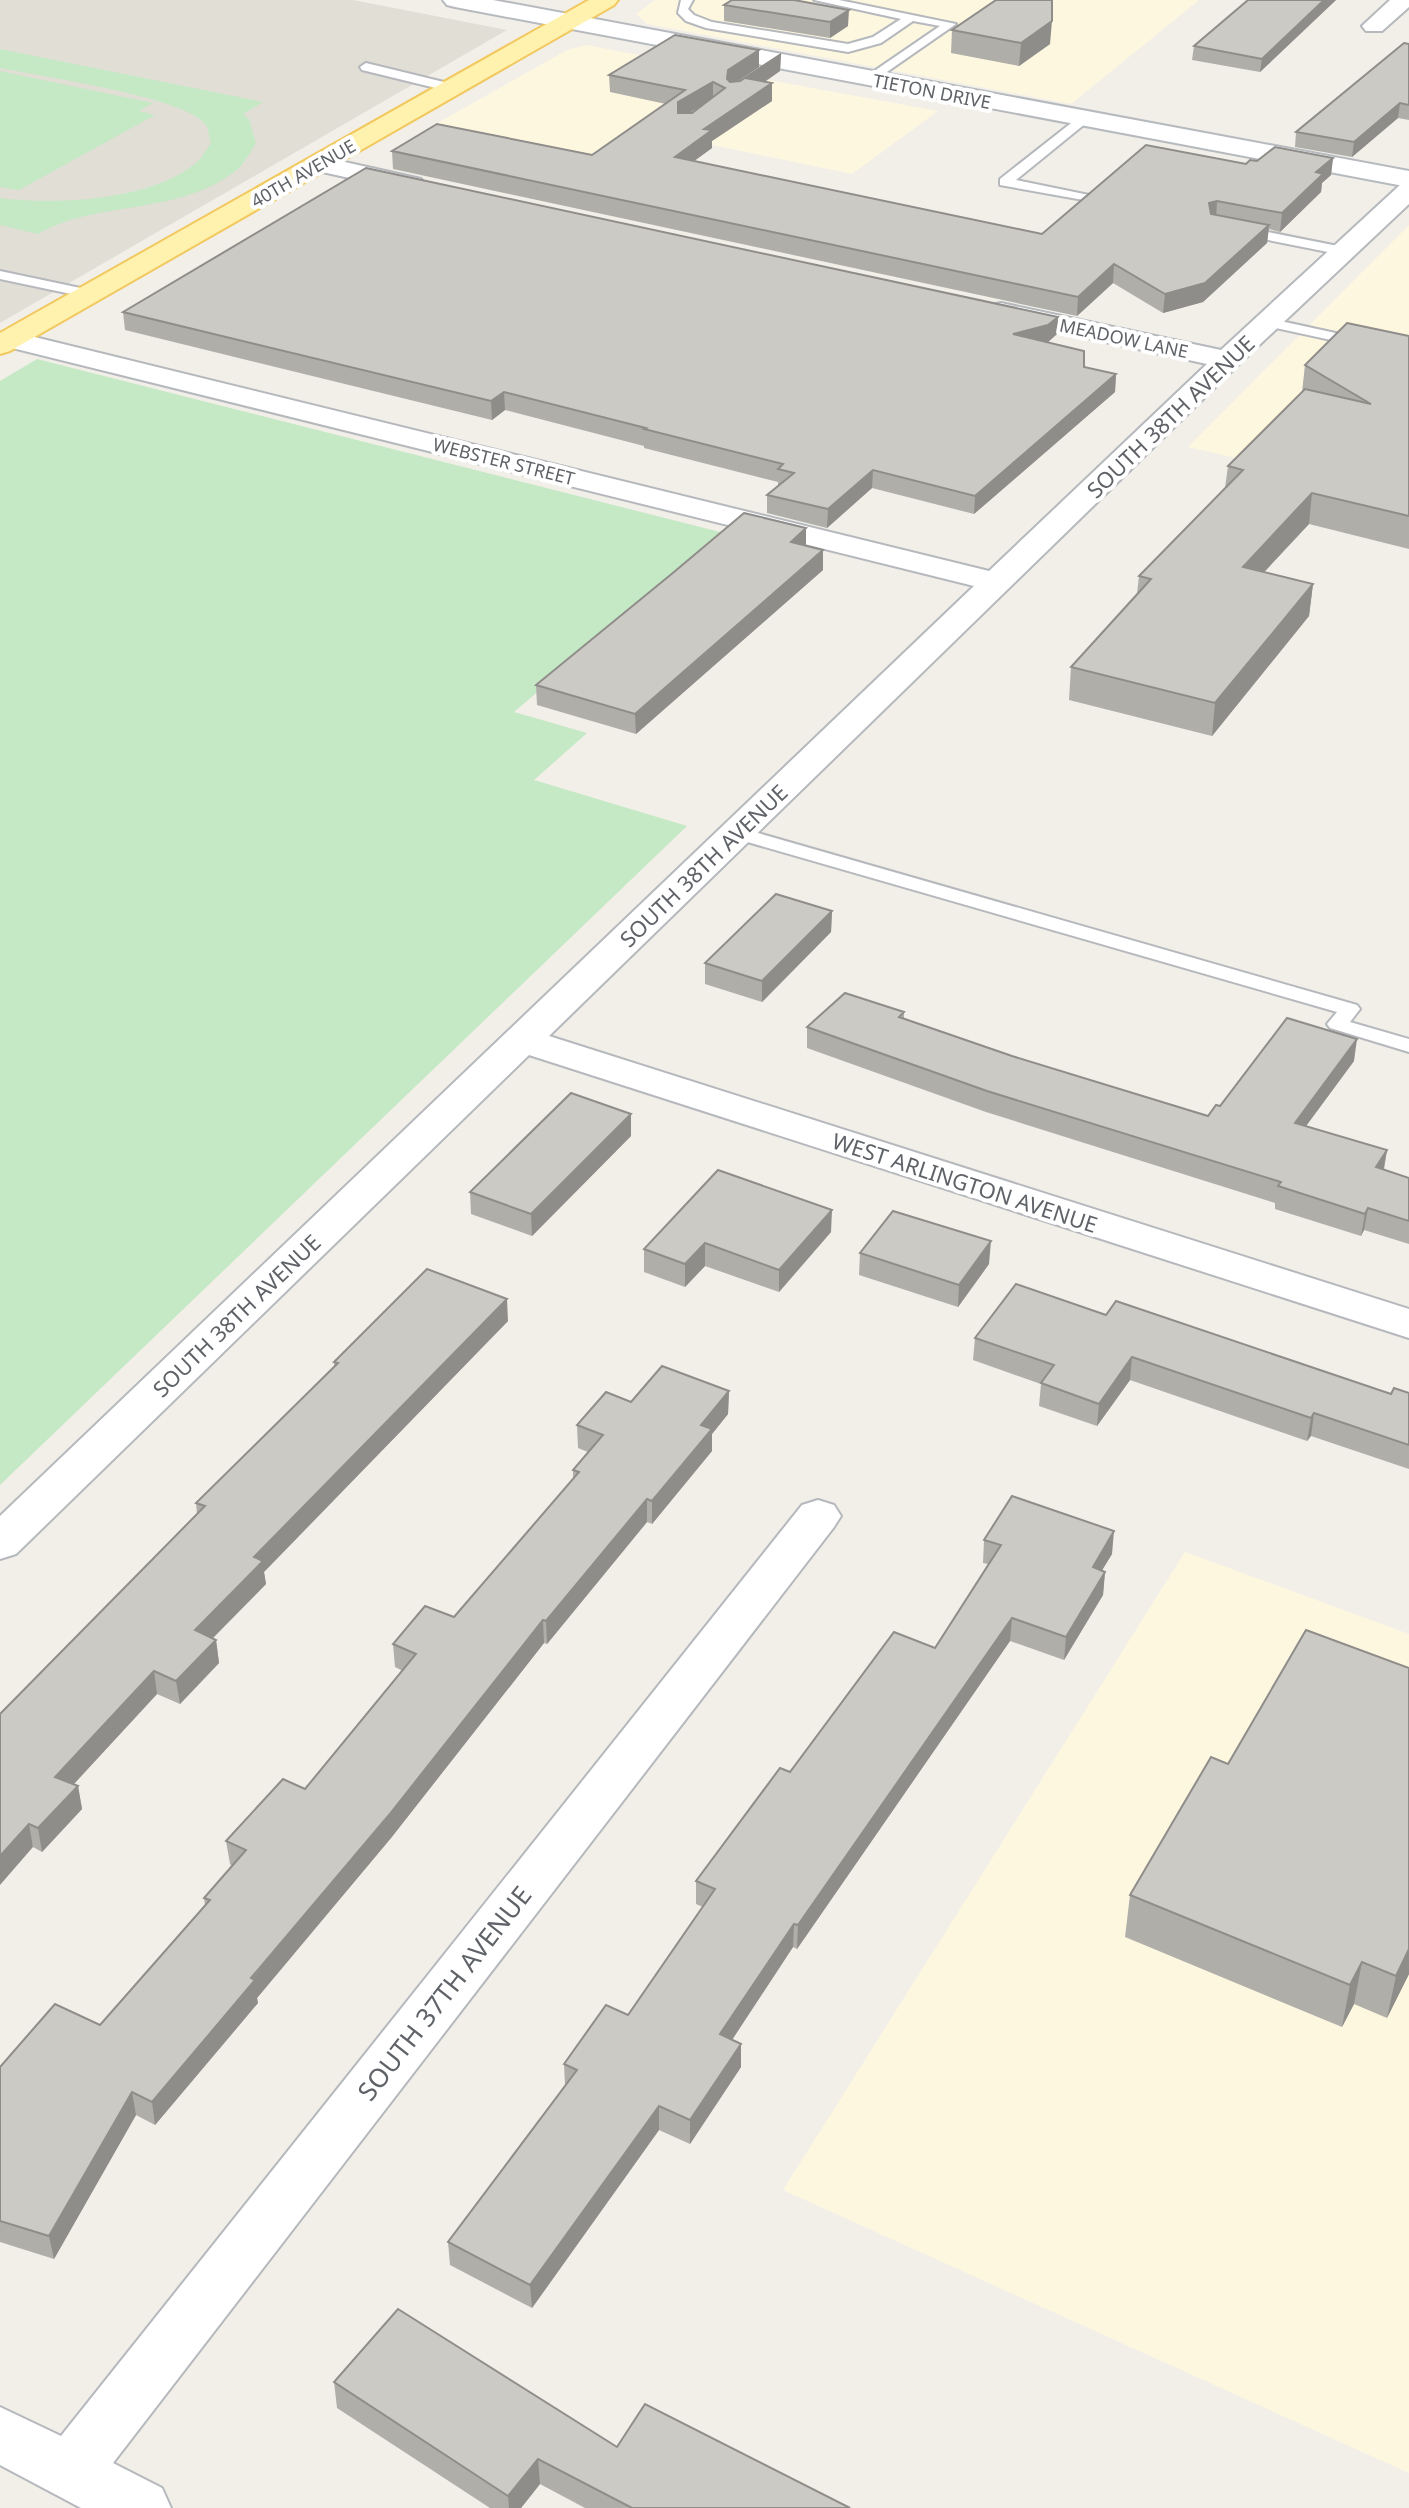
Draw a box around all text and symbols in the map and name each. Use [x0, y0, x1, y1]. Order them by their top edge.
street label: TIETON DRIVE [871, 68, 993, 114]
street label: 40TH AVENUE [246, 133, 360, 213]
street label: MEADOW LANE [1057, 313, 1191, 363]
street label: SOUTH 38TH AVENUE [1079, 328, 1261, 504]
street label: WEBSTER STREET [431, 432, 577, 490]
street label: SOUTH 38TH AVENUE [612, 777, 794, 953]
street label: WEST ARLINGTON AVENUE [829, 1125, 1101, 1239]
street label: SOUTH 38TH AVENUE [145, 1227, 327, 1403]
street label: SOUTH 37TH AVENUE [349, 1878, 539, 2108]

